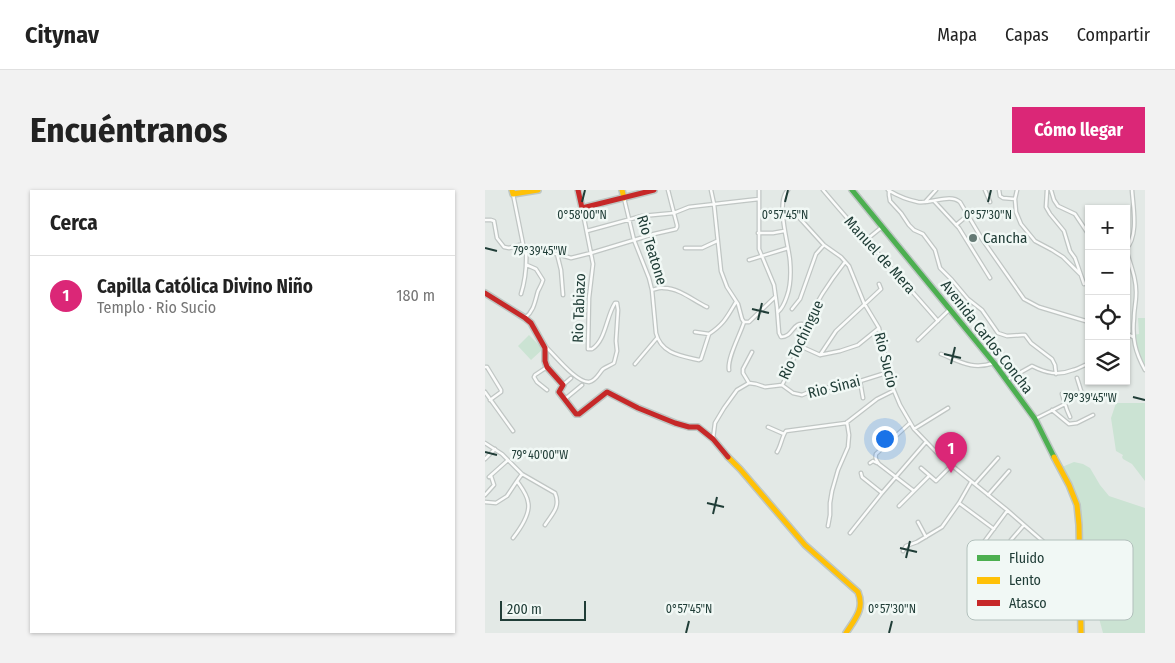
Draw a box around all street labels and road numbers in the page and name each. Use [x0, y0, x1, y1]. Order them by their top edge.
street label: Rio Teatone [633, 213, 671, 287]
street label: Manuel de Mera [841, 213, 919, 297]
street label: Rio Tabiazo [569, 273, 589, 343]
street label: Avenida Carlos Concha [937, 277, 1037, 397]
street label: Rio Tochingue [775, 297, 827, 383]
street label: Rio Sucio [870, 330, 902, 390]
street label: Rio Sinai [806, 372, 862, 402]

